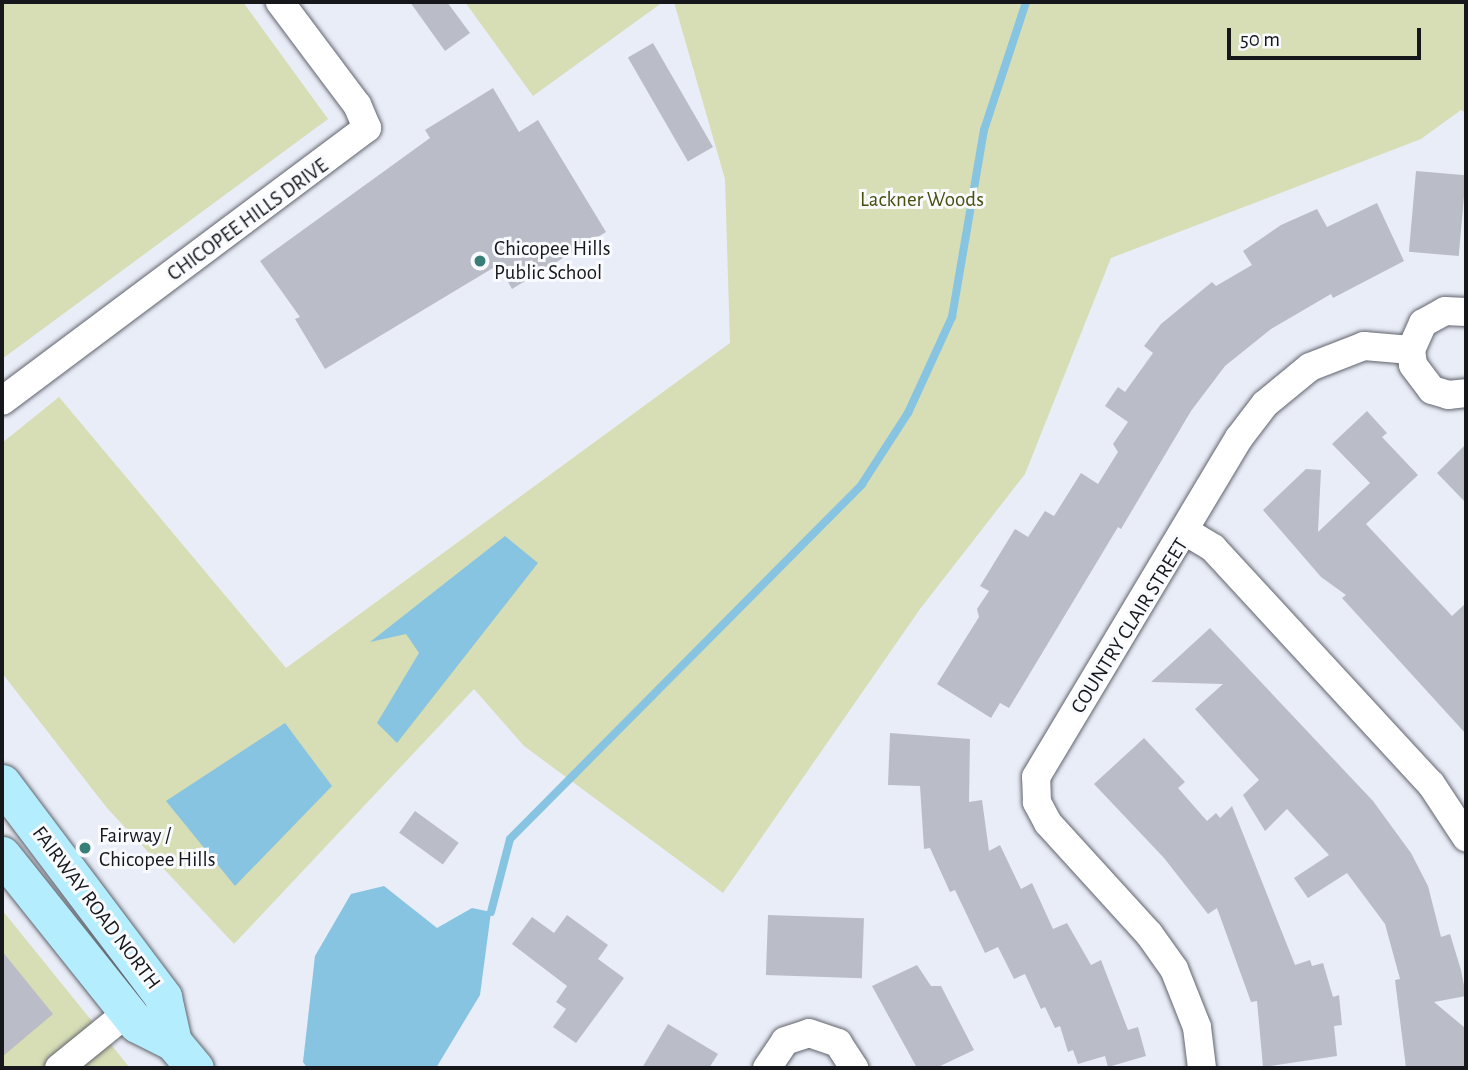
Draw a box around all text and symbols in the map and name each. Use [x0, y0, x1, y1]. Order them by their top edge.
scale bar [1230, 14, 1424, 58]
text: 50 m [1240, 29, 1280, 50]
street label: CHICOPEE HILLS DRIVE [163, 153, 333, 287]
park label: Lackner Woods [860, 187, 984, 213]
place label: Chicopee Hills Public School [494, 236, 610, 286]
marker: Chicopee Hills Public School [472, 253, 488, 269]
street label: COUNTRY CLAIR STREET [1066, 534, 1194, 718]
street label: FAIRWAY ROAD NORTH [26, 821, 166, 995]
place label: Fairway / Chicopee Hills [99, 823, 215, 873]
marker: Fairway / Chicopee Hills [77, 840, 93, 856]

